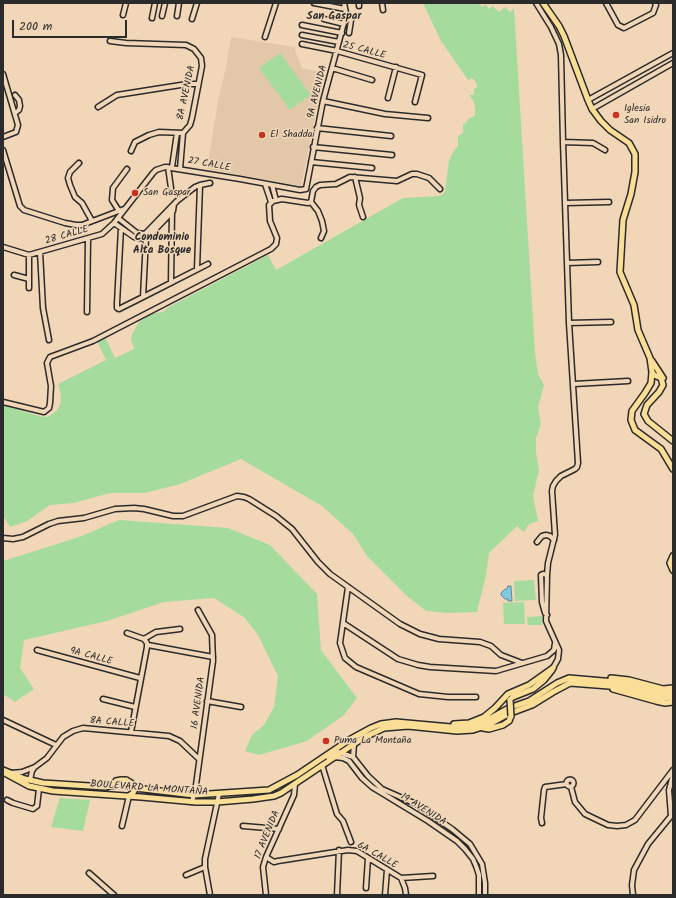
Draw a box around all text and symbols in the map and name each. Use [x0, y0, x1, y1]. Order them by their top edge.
district label: San Gaspar [307, 10, 361, 24]
scale bar [14, 12, 129, 38]
text: 200 m [19, 17, 52, 36]
street label: 25 CALLE [341, 40, 387, 62]
street label: 8A AVENIDA [175, 64, 199, 122]
street label: 9A AVENIDA [306, 64, 330, 120]
place label: Iglesia San Isidro [624, 103, 666, 126]
marker: Iglesia San Isidro [611, 110, 621, 120]
place label: El Shaddai [270, 129, 315, 141]
marker: El Shaddai [257, 130, 267, 140]
street label: 27 CALLE [187, 155, 231, 175]
place label: San Gaspar [143, 187, 190, 199]
marker: San Gaspar [130, 188, 140, 198]
street label: 28 CALLE [44, 224, 90, 248]
district label: Condominio Alta Bosque [133, 231, 191, 257]
street label: 9A CALLE [68, 646, 114, 668]
street label: 16 AVENIDA [189, 676, 209, 730]
street label: 8A CALLE [89, 715, 135, 731]
place label: Puma La Montaña [334, 735, 411, 747]
marker: Puma La Montaña [321, 736, 331, 746]
street label: BOULEVARD LA MONTAÑA [90, 779, 208, 799]
street label: 19 AVENIDA [398, 791, 448, 829]
street label: 17 AVENIDA [253, 809, 283, 861]
street label: 6A CALLE [355, 840, 399, 872]

